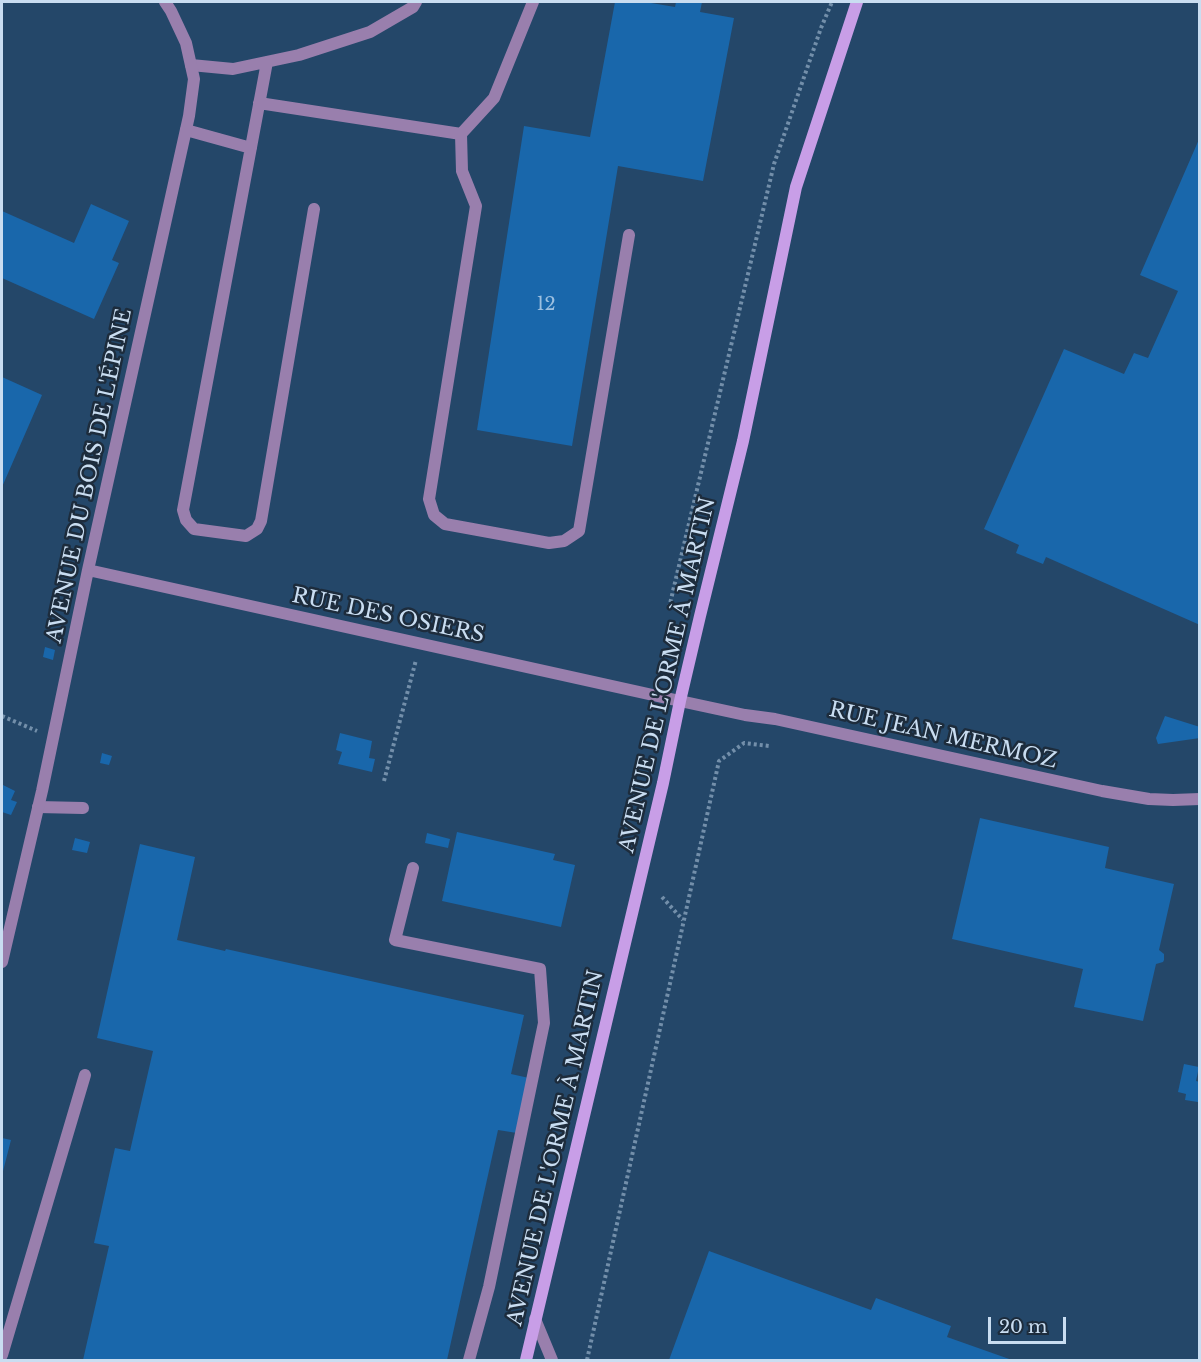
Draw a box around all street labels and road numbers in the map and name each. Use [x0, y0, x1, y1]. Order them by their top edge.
street label: AVENUE DU BOIS DE L'ÉPINE [42, 307, 138, 645]
street label: AVENUE DE L'ORME À MARTIN [615, 495, 721, 855]
street label: RUE DES OSIERS [290, 583, 486, 649]
street label: RUE JEAN MERMOZ [827, 697, 1059, 775]
street label: AVENUE DE L'ORME À MARTIN [503, 968, 609, 1328]

